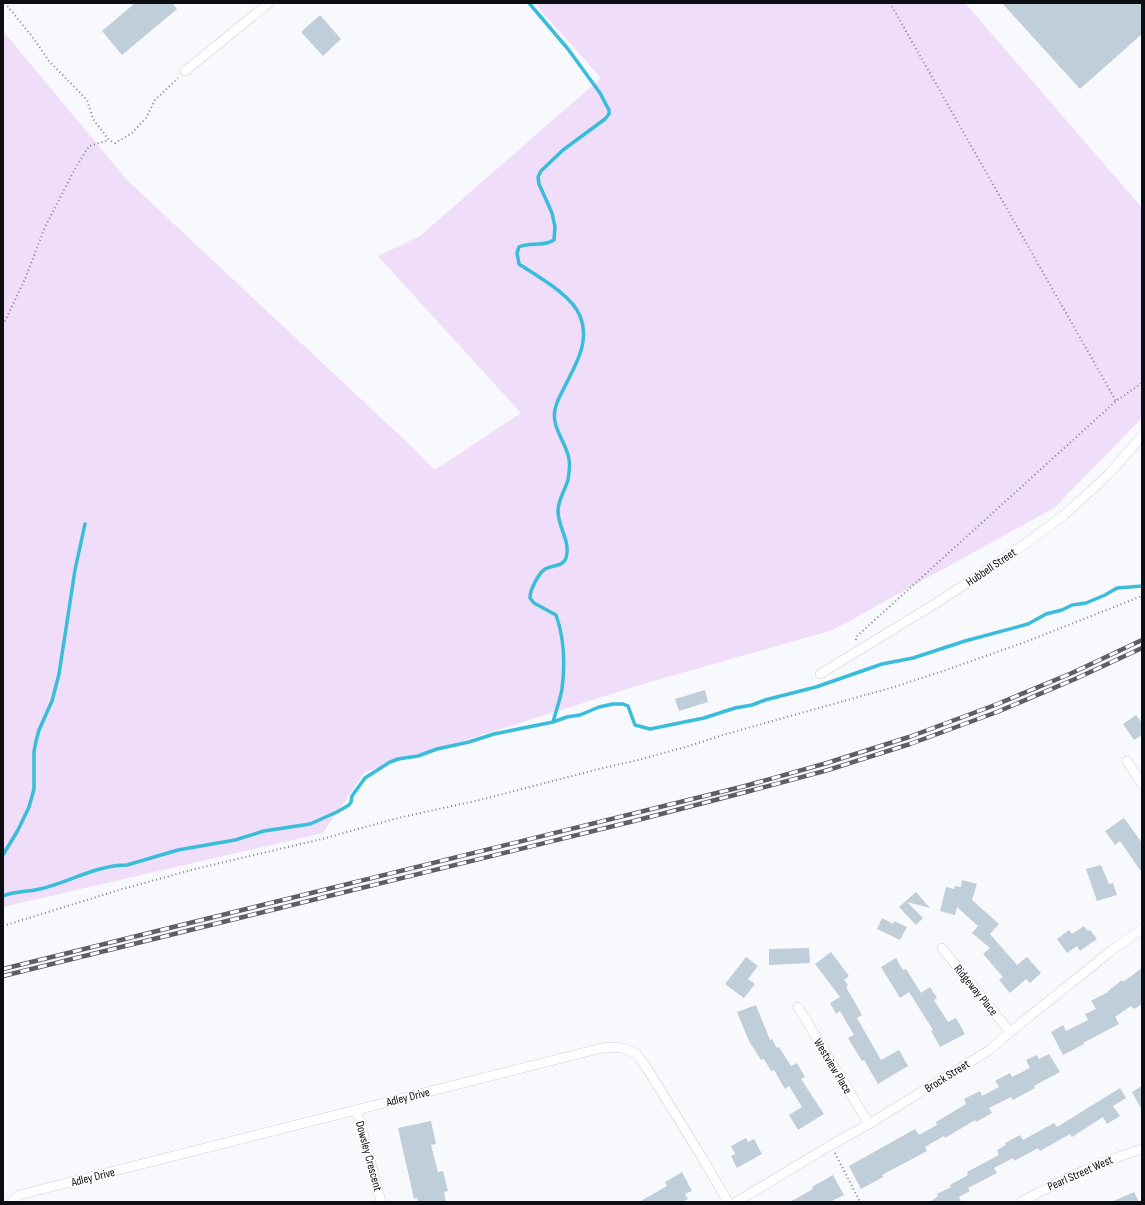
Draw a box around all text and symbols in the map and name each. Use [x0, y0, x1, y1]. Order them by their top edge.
street label: Hubbell Street [963, 545, 1020, 590]
street label: Ridgeway Place [950, 962, 1001, 1019]
street label: Westview Place [810, 1036, 855, 1097]
street label: Brock Street [922, 1057, 973, 1096]
street label: Adley Drive [384, 1085, 432, 1110]
street label: Dowsley Crescent [352, 1119, 385, 1193]
street label: Pearl Street West [1045, 1152, 1115, 1194]
street label: Adley Drive [69, 1165, 117, 1190]

